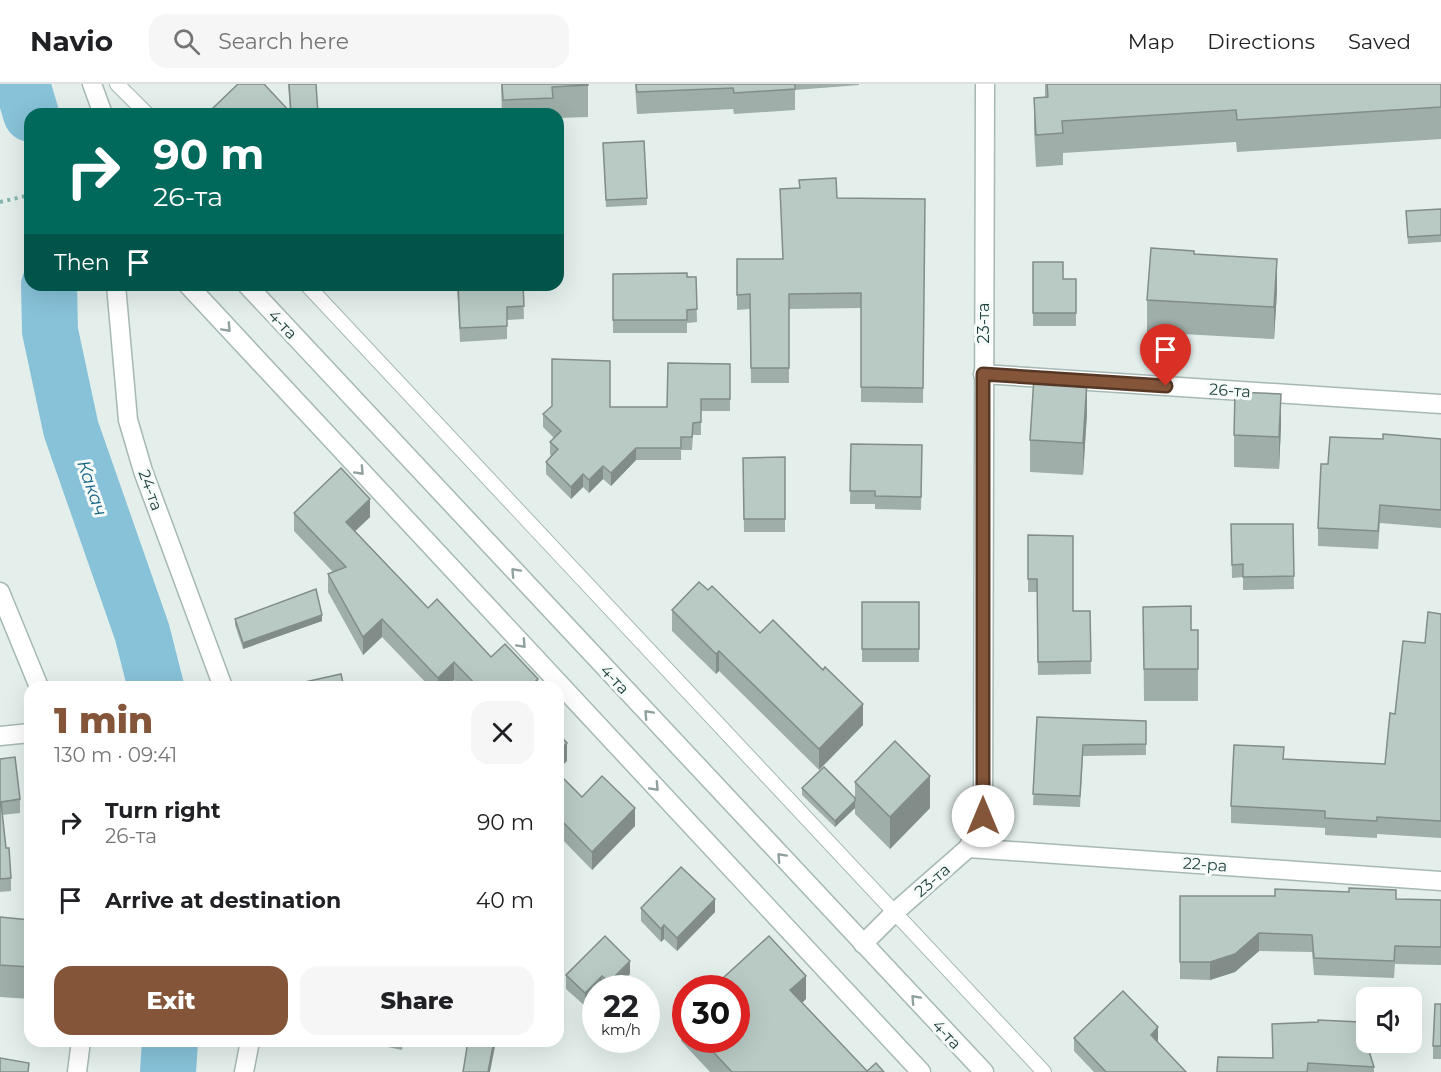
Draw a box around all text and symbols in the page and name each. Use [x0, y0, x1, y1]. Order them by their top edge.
search box [149, 14, 569, 68]
text: Navio [30, 24, 113, 58]
icon: search [170, 25, 203, 58]
text: Search here [218, 28, 349, 55]
text: Map [1128, 29, 1174, 54]
text: Directions [1207, 29, 1315, 54]
text: Saved [1348, 29, 1411, 54]
text: 90 m [153, 128, 264, 180]
icon: right [54, 132, 132, 210]
text: 26-та [153, 180, 223, 213]
icon: arrive [122, 246, 155, 279]
text: Then [54, 249, 110, 276]
street label: 23-та [974, 303, 993, 343]
street label: 4-та [264, 306, 301, 343]
one-way arrow [220, 321, 231, 332]
pin [1140, 324, 1191, 386]
icon: arrive [1149, 333, 1182, 366]
street label: 26-та [1209, 380, 1251, 401]
water label: Какач [72, 457, 112, 519]
one-way arrow [353, 463, 364, 474]
street label: 24-та [134, 467, 167, 513]
one-way arrow [511, 568, 522, 578]
one-way arrow [515, 637, 526, 648]
street label: 4-та [596, 661, 633, 698]
text: 1 min [54, 698, 153, 742]
button: close [471, 701, 534, 764]
one-way arrow [644, 711, 655, 721]
text: 130 m · 09:41 [54, 743, 177, 767]
one-way arrow [648, 780, 659, 790]
position arrow [951, 784, 1015, 848]
text: Turn right [105, 797, 220, 824]
icon: right [54, 806, 87, 839]
text: 90 m [477, 809, 534, 836]
text: 26-та [105, 824, 157, 848]
one-way arrow [777, 853, 788, 863]
street label: 22-ра [1182, 853, 1228, 876]
street label: 23-та [911, 860, 954, 901]
icon: arrive [54, 884, 87, 917]
text: Arrive at destination [105, 887, 341, 914]
text: 40 m [476, 887, 534, 914]
button: Exit [54, 966, 288, 1035]
button: Share [300, 966, 534, 1035]
speed limit sign: 30 [672, 975, 750, 1053]
map controls [1356, 987, 1422, 1053]
button: sound [1356, 987, 1422, 1053]
text: 22 [603, 988, 639, 1025]
one-way arrow [911, 995, 922, 1006]
street label: 4-та [928, 1016, 965, 1053]
text: km/h [601, 1020, 641, 1039]

